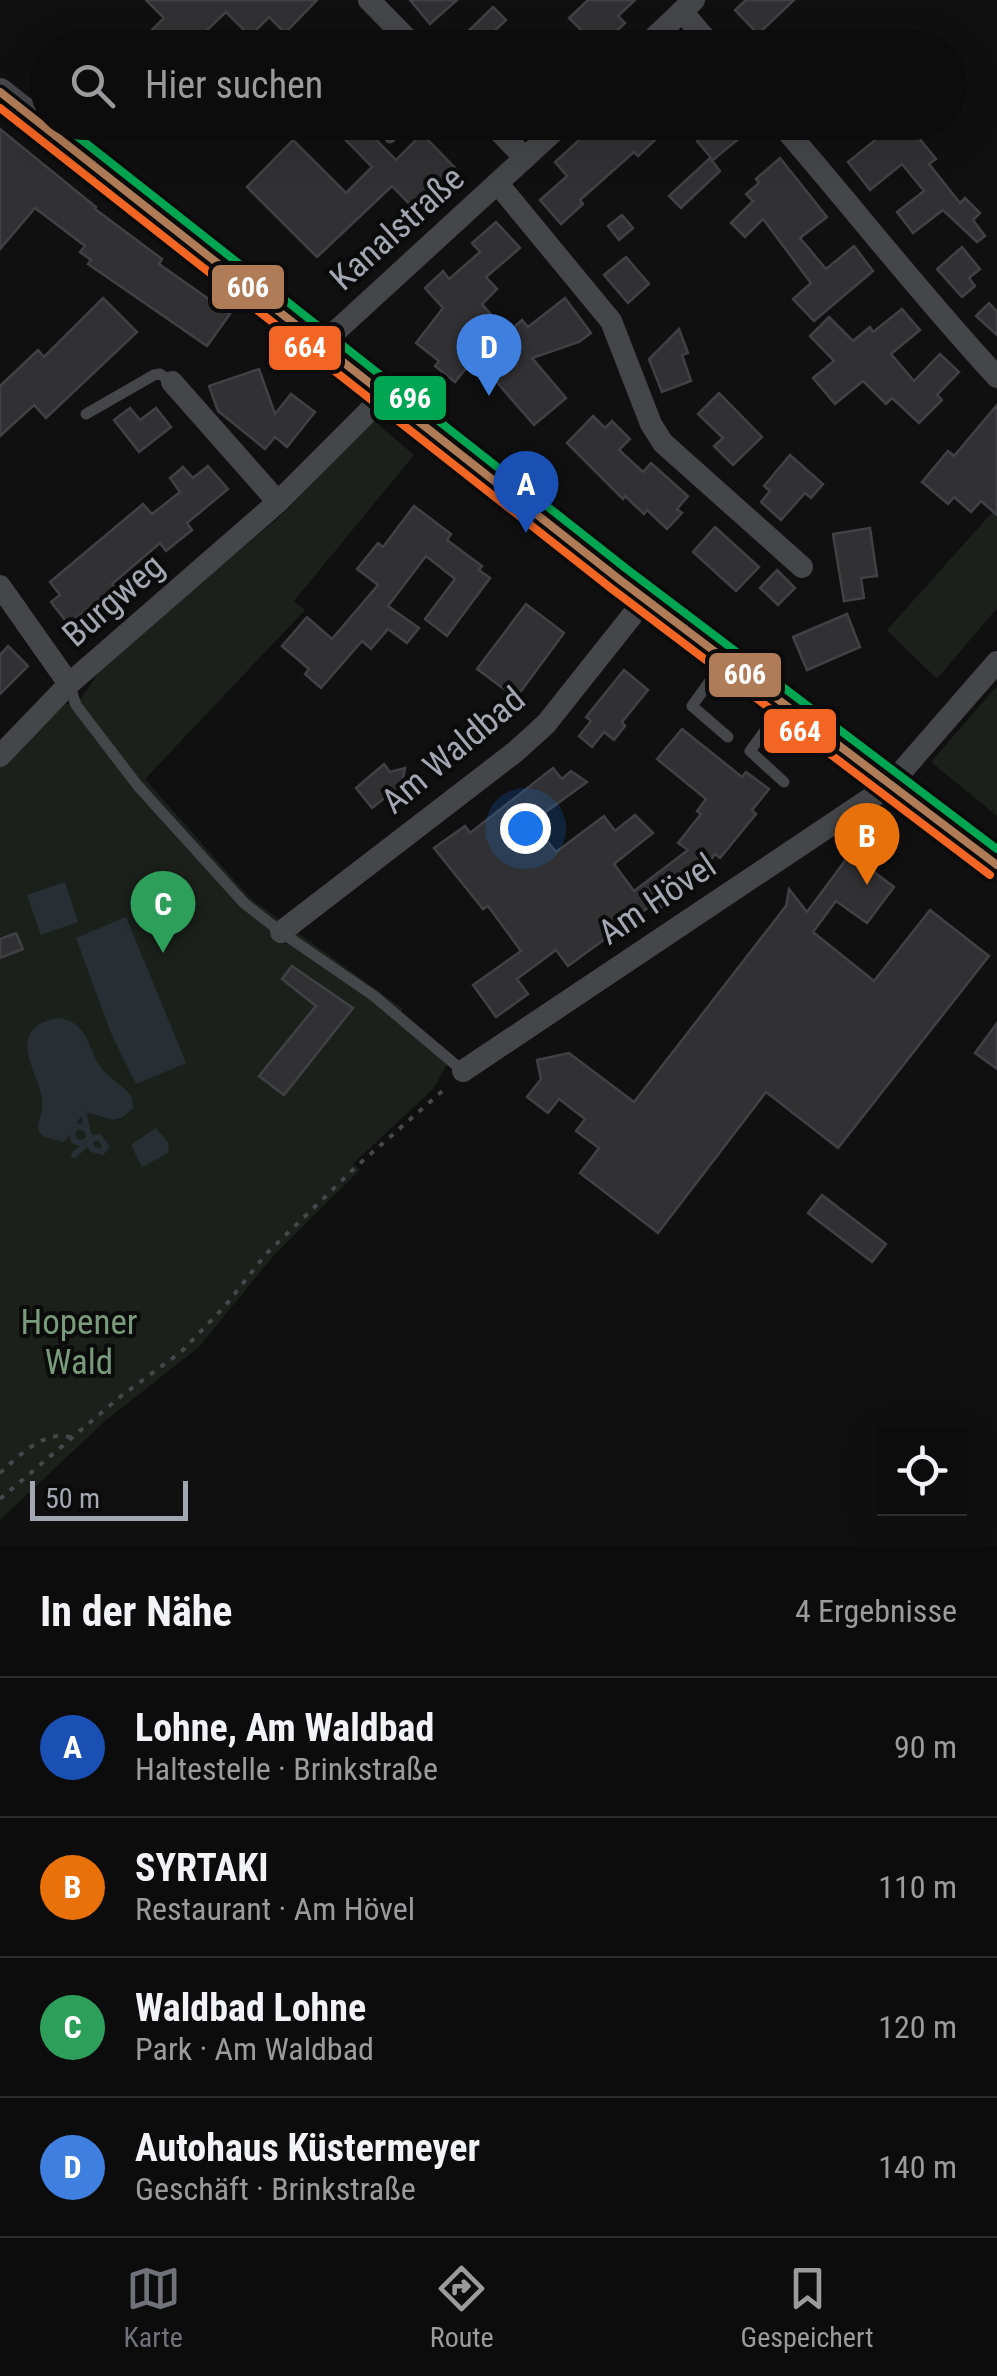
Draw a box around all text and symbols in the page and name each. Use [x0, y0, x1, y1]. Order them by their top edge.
search box [30, 30, 967, 140]
icon: search [65, 58, 120, 113]
text: Hier suchen [145, 63, 323, 107]
street label: Kanalstraße [322, 158, 472, 299]
line badge: 606 [210, 263, 286, 311]
text: 606 [227, 271, 269, 304]
pin: D [456, 314, 522, 396]
line badge: 664 [267, 324, 343, 372]
text: 664 [284, 331, 326, 364]
line badge: 696 [372, 374, 448, 422]
text: 696 [389, 382, 431, 415]
pin: A [494, 450, 558, 533]
street label: Burgweg [55, 546, 172, 655]
line badge: 606 [707, 651, 783, 699]
text: 606 [724, 658, 766, 691]
street label: Am Waldbad [373, 679, 533, 822]
line badge: 664 [762, 707, 838, 755]
text: 664 [779, 715, 821, 748]
pin: B [834, 802, 900, 885]
your location [500, 803, 551, 854]
street label: Am Hövel [591, 845, 724, 954]
pin: C [130, 870, 196, 953]
park label: Hopener Wald [21, 1302, 137, 1383]
map controls [877, 1426, 967, 1516]
button: locate [877, 1426, 967, 1516]
scale bar [30, 1476, 188, 1520]
text: 50 m [45, 1482, 100, 1515]
text: In der Nähe [40, 1587, 232, 1636]
text: 4 Ergebnisse [795, 1592, 957, 1630]
text: Lohne, Am Waldbad [135, 1706, 434, 1750]
text: A [63, 1728, 82, 1766]
text: 90 m [894, 1728, 957, 1766]
text: Haltestelle · Brinkstraße [135, 1750, 438, 1788]
text: SYRTAKI [135, 1846, 269, 1890]
text: B [64, 1868, 81, 1906]
text: 110 m [878, 1868, 957, 1906]
text: Restaurant · Am Hövel [135, 1890, 415, 1928]
text: Waldbad Lohne [135, 1986, 366, 2030]
text: C [63, 2008, 82, 2046]
text: 120 m [878, 2008, 957, 2046]
text: Park · Am Waldbad [135, 2030, 374, 2068]
text: Autohaus Küstermeyer [135, 2126, 480, 2170]
text: D [63, 2148, 82, 2186]
text: 140 m [878, 2148, 957, 2186]
text: Geschäft · Brinkstraße [135, 2170, 416, 2208]
tab: Karte [123, 2261, 183, 2354]
tab: Route [430, 2261, 494, 2354]
tab: Gespeichert [741, 2261, 874, 2354]

